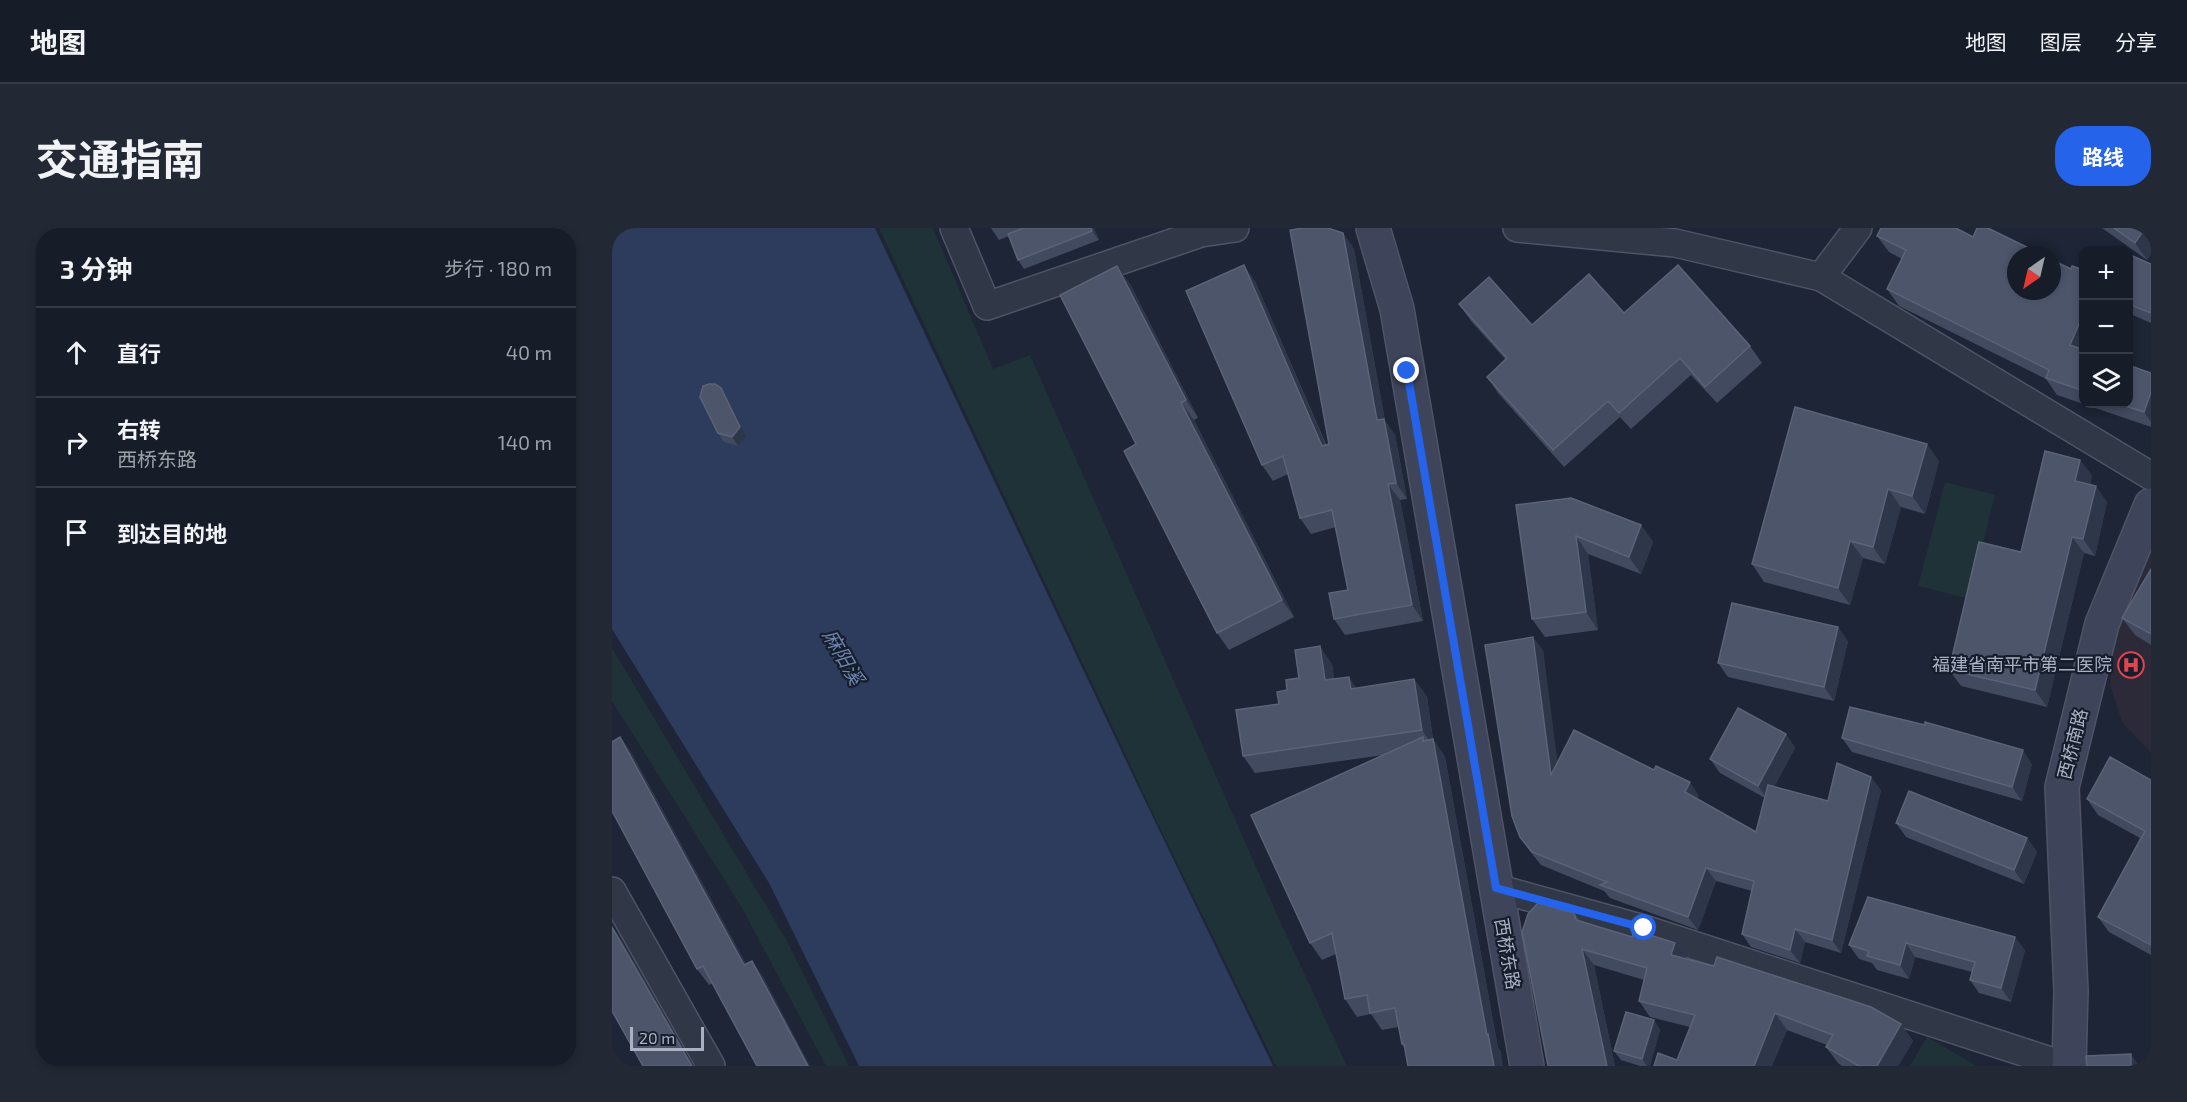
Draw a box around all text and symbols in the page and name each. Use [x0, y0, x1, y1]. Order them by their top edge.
text: 地图 [30, 25, 86, 59]
text: 地图 [1965, 29, 2007, 54]
text: 图层 [2040, 29, 2082, 54]
text: 分享 [2115, 29, 2157, 54]
button: 路线 [2055, 126, 2151, 186]
text: 交通指南 [36, 133, 204, 183]
north arrow [2007, 246, 2061, 300]
map controls [2079, 246, 2133, 408]
button: + [2079, 246, 2133, 300]
text: 3 分钟 [60, 253, 132, 284]
text: 步行 · 180 m [444, 256, 552, 280]
button: − [2079, 300, 2133, 354]
icon: ahead [60, 336, 93, 369]
text: 直行 [117, 340, 161, 366]
text: 40 m [506, 340, 552, 364]
button: layers [2079, 354, 2133, 408]
route end [1393, 357, 1419, 383]
text: 右转 [117, 416, 161, 442]
icon: right [60, 426, 93, 459]
text: 140 m [498, 430, 552, 454]
text: 西桥东路 [117, 447, 197, 471]
icon: arrive [60, 516, 93, 549]
text: 到达目的地 [117, 520, 227, 546]
water label: 麻阳溪 [818, 625, 870, 690]
hospital icon: 福建省南平市第二医院 [2116, 650, 2146, 680]
place label: 福建省南平市第二医院 [1932, 653, 2112, 675]
street label: 西桥南路 [2053, 706, 2091, 781]
route start [1630, 914, 1656, 940]
street label: 西桥东路 [1491, 916, 1525, 991]
scale bar [630, 1024, 704, 1052]
text: 20 m [639, 1028, 675, 1047]

